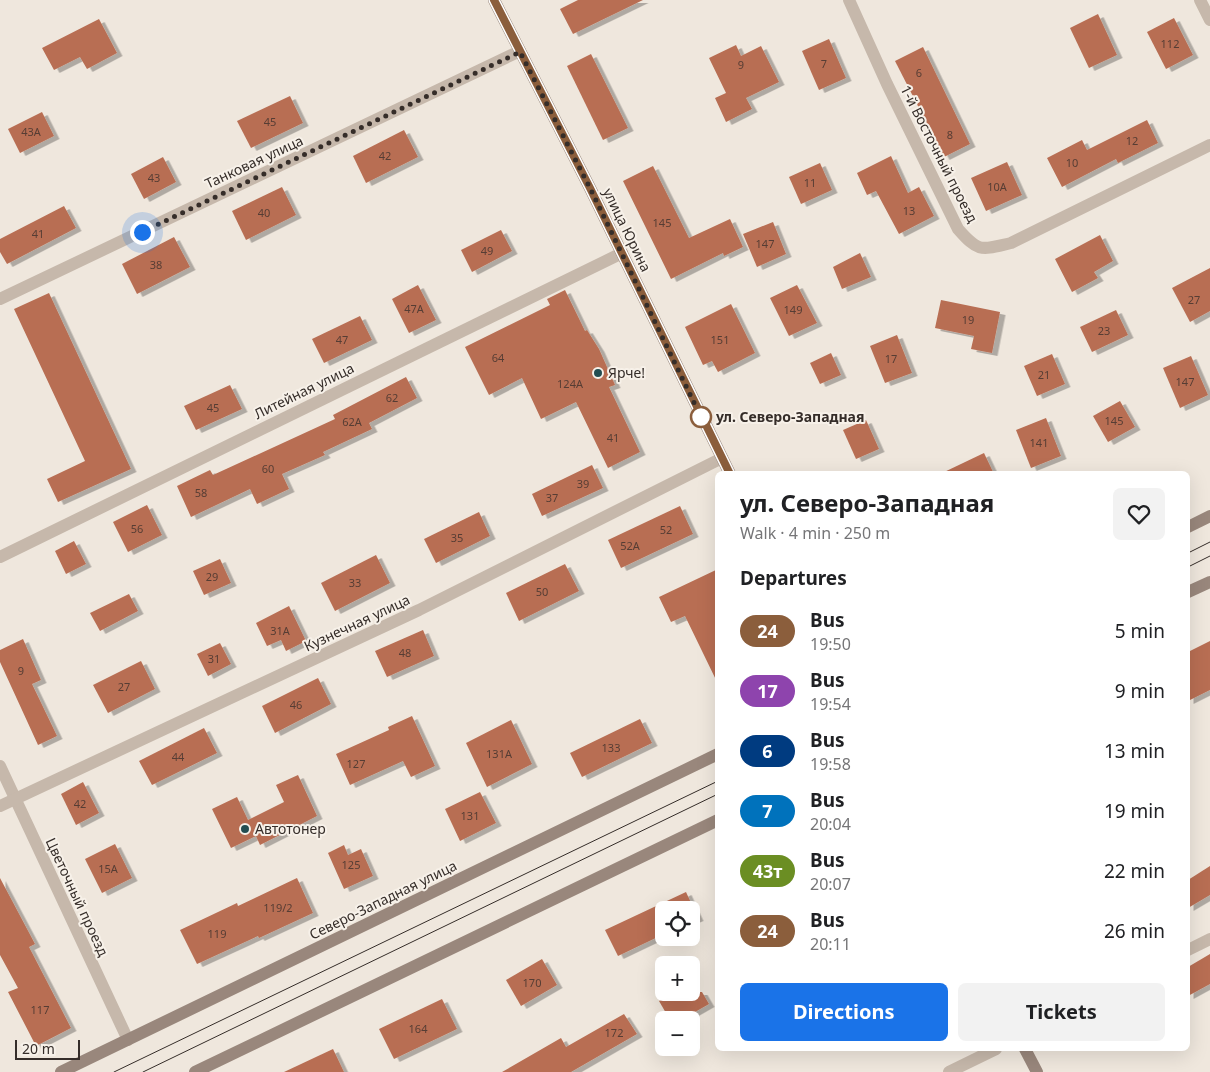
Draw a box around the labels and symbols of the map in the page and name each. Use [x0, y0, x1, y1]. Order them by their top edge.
house number: 112 [1161, 36, 1179, 51]
house number: 7 [821, 56, 827, 71]
house number: 9 [738, 57, 744, 72]
house number: 6 [916, 65, 922, 80]
street label: 1-й Восточный проезд [897, 82, 983, 226]
house number: 45 [264, 114, 276, 129]
house number: 43А [21, 124, 42, 139]
house number: 8 [947, 127, 953, 142]
street label: Танковая улица [202, 131, 306, 193]
house number: 12 [1126, 133, 1138, 148]
house number: 42 [379, 148, 391, 163]
house number: 10 [1066, 155, 1078, 170]
house number: 43 [148, 170, 160, 185]
house number: 11 [804, 175, 816, 190]
house number: 10А [987, 179, 1008, 194]
street label: улица Юрина [599, 185, 656, 275]
house number: 13 [903, 203, 915, 218]
house number: 40 [258, 205, 270, 220]
house number: 145 [653, 215, 671, 230]
your location [130, 220, 155, 245]
house number: 41 [32, 226, 44, 241]
house number: 147 [756, 236, 774, 251]
house number: 49 [481, 243, 493, 258]
house number: 38 [150, 257, 162, 272]
house number: 27 [1188, 292, 1200, 307]
house number: 47А [404, 301, 425, 316]
house number: 149 [784, 302, 802, 317]
house number: 19 [962, 312, 974, 327]
house number: 23 [1098, 323, 1110, 338]
house number: 47 [336, 332, 348, 347]
house number: 151 [711, 332, 729, 347]
house number: 64 [492, 350, 505, 365]
house number: 17 [885, 351, 897, 366]
street label: Литейная улица [251, 358, 357, 423]
place label: Ярче! [608, 363, 645, 382]
marker: Ярче! [592, 367, 604, 379]
house number: 21 [1038, 367, 1050, 382]
house number: 147 [1176, 374, 1194, 389]
house number: 124А [557, 376, 584, 391]
house number: 62 [386, 390, 398, 405]
house number: 45 [207, 400, 219, 415]
marker: ул. Северо-Западная [690, 406, 712, 428]
place label: ул. Северо-Западная [715, 407, 864, 426]
house number: 145 [1105, 413, 1123, 428]
house number: 62А [342, 414, 363, 429]
house number: 41 [607, 430, 619, 445]
house number: 141 [1030, 435, 1048, 450]
house number: 60 [262, 461, 274, 476]
house number: 39 [577, 476, 589, 491]
house number: 58 [195, 485, 207, 500]
house number: 37 [546, 490, 558, 505]
house number: 56 [131, 521, 143, 536]
house number: 52 [660, 522, 672, 537]
house number: 35 [451, 530, 463, 545]
house number: 52А [620, 538, 641, 553]
house number: 29 [206, 569, 218, 584]
house number: 33 [349, 575, 361, 590]
house number: 50 [536, 584, 548, 599]
street label: Кузнечная улица [301, 590, 413, 655]
house number: 31А [270, 623, 291, 638]
house number: 48 [399, 645, 411, 660]
house number: 31 [208, 651, 220, 666]
house number: 9 [18, 663, 24, 678]
house number: 27 [118, 679, 130, 694]
house number: 46 [290, 697, 302, 712]
house number: 133 [602, 740, 620, 755]
house number: 131А [486, 746, 513, 761]
house number: 44 [172, 749, 185, 764]
house number: 127 [347, 756, 365, 771]
house number: 42 [74, 796, 86, 811]
house number: 131 [461, 808, 479, 823]
place label: Автотонер [255, 819, 326, 838]
marker: Автотонер [239, 823, 251, 835]
street label: Цветочный проезд [42, 835, 113, 959]
street label: Северо-Западная улица [306, 855, 460, 944]
house number: 125 [342, 857, 360, 872]
house number: 15А [98, 861, 119, 876]
house number: 119/2 [263, 900, 293, 915]
house number: 119 [208, 926, 226, 941]
house number: 170 [523, 975, 541, 990]
house number: 117 [31, 1002, 49, 1017]
house number: 164 [409, 1021, 428, 1036]
house number: 172 [605, 1025, 623, 1040]
scale bar [15, 1037, 80, 1060]

